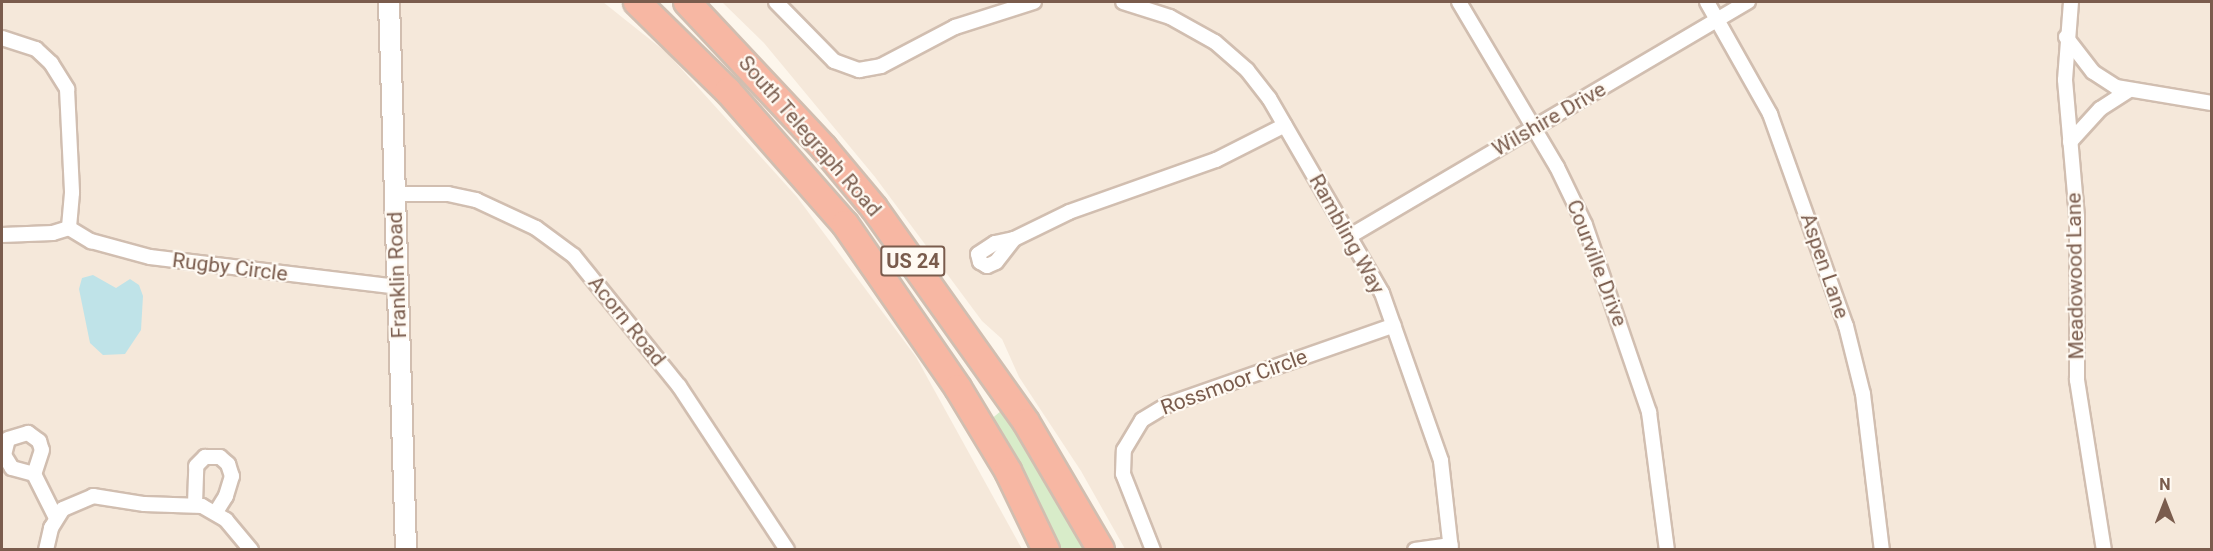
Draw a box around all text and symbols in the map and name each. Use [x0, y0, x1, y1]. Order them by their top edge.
street label: South Telegraph Road [733, 50, 887, 222]
street label: Wilshire Drive [1488, 76, 1610, 162]
street label: Rambling Way [1304, 170, 1390, 298]
street label: Meadowood Lane [2061, 192, 2089, 360]
street label: Courville Drive [1561, 196, 1633, 330]
street label: Aspen Lane [1795, 210, 1855, 322]
street label: Franklin Road [382, 211, 412, 339]
road number: US 24 [880, 244, 946, 278]
street label: Rugby Circle [171, 247, 289, 287]
street label: Acorn Road [583, 271, 671, 371]
street label: Rossmoor Circle [1157, 344, 1311, 420]
north arrow [2135, 473, 2195, 533]
text: N [2159, 475, 2171, 494]

